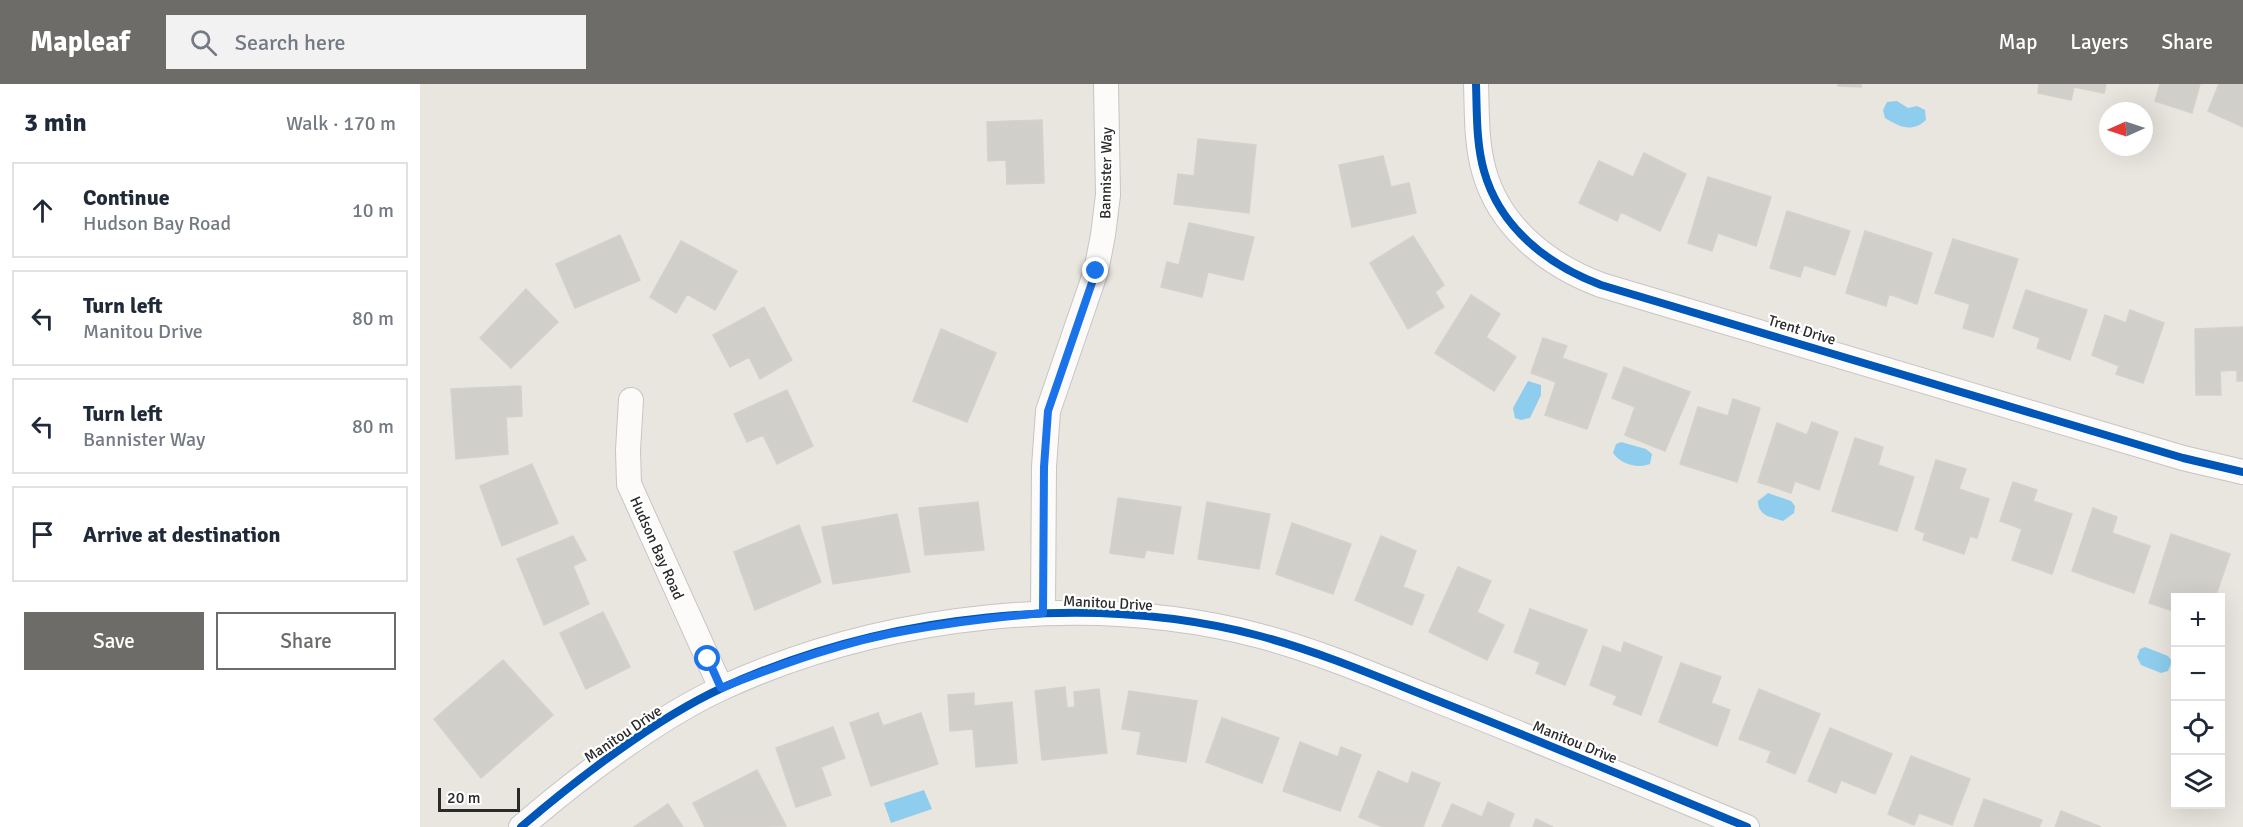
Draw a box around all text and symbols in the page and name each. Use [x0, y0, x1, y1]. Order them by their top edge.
search box [166, 15, 586, 69]
text: Mapleaf [30, 25, 130, 59]
icon: search [187, 26, 220, 59]
text: Search here [235, 29, 346, 56]
text: Map [1999, 29, 2037, 55]
text: Layers [2070, 29, 2128, 55]
text: Share [2161, 29, 2213, 55]
north arrow [2099, 102, 2153, 156]
text: 3 min [24, 107, 87, 139]
text: Walk · 170 m [286, 111, 396, 136]
street label: Bannister Way [1096, 127, 1116, 219]
text: Continue [83, 184, 170, 211]
icon: ahead [26, 194, 59, 227]
text: 10 m [352, 198, 394, 223]
text: Hudson Bay Road [83, 211, 231, 236]
route end [1082, 257, 1108, 283]
text: Turn left [83, 292, 163, 319]
icon: left [26, 302, 59, 335]
text: 80 m [352, 306, 394, 331]
street label: Trent Drive [1766, 311, 1838, 349]
text: Manitou Drive [83, 319, 203, 344]
text: Turn left [83, 400, 163, 427]
icon: left [26, 410, 59, 443]
text: 80 m [352, 414, 394, 439]
text: Bannister Way [83, 427, 205, 452]
street label: Hudson Bay Road [626, 494, 688, 602]
icon: arrive [26, 518, 59, 551]
text: Arrive at destination [83, 521, 280, 548]
street label: Manitou Drive [1063, 592, 1153, 614]
map controls [2171, 593, 2225, 809]
button: + [2171, 593, 2225, 647]
button: Save [24, 612, 204, 670]
button: Share [216, 612, 396, 670]
route start [694, 645, 720, 671]
button: − [2171, 647, 2225, 701]
street label: Manitou Drive [581, 701, 665, 767]
button: locate [2171, 701, 2225, 755]
street label: Manitou Drive [1530, 717, 1620, 767]
button: layers [2171, 755, 2225, 809]
scale bar [438, 785, 520, 812]
text: 20 m [447, 788, 481, 808]

